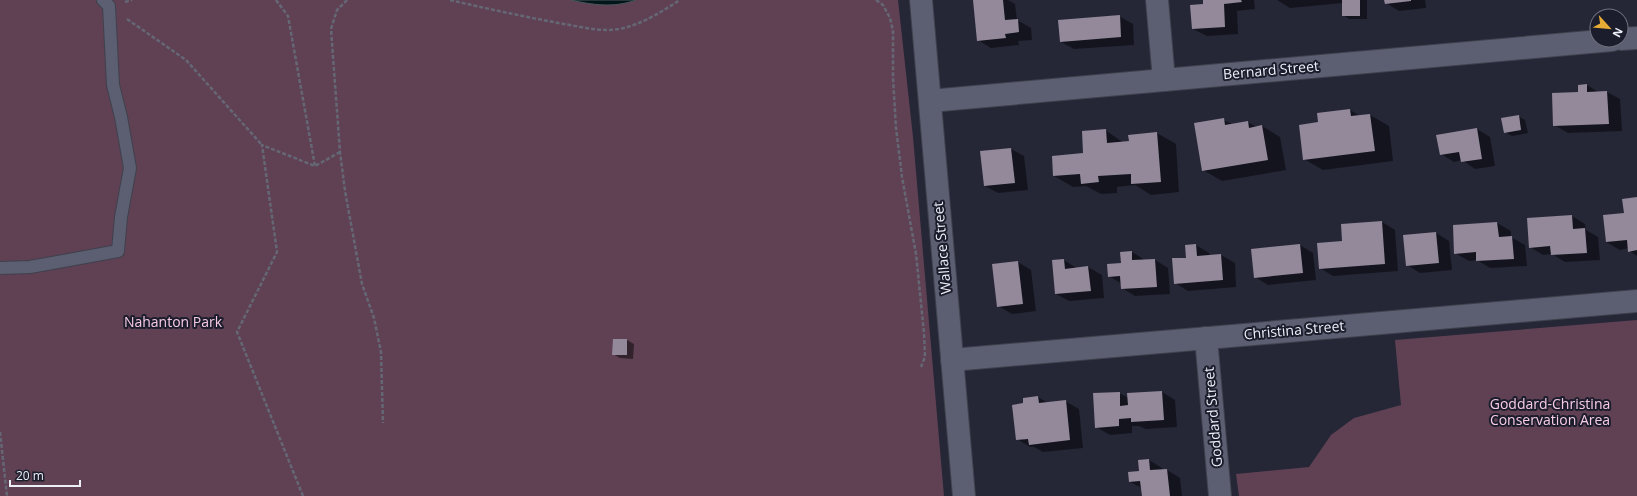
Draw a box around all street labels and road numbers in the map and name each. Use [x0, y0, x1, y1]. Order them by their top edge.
street label: Bernard Street [1222, 56, 1320, 83]
street label: Wallace Street [928, 201, 955, 295]
street label: Christina Street [1243, 316, 1345, 343]
street label: Goddard Street [1199, 366, 1226, 468]

